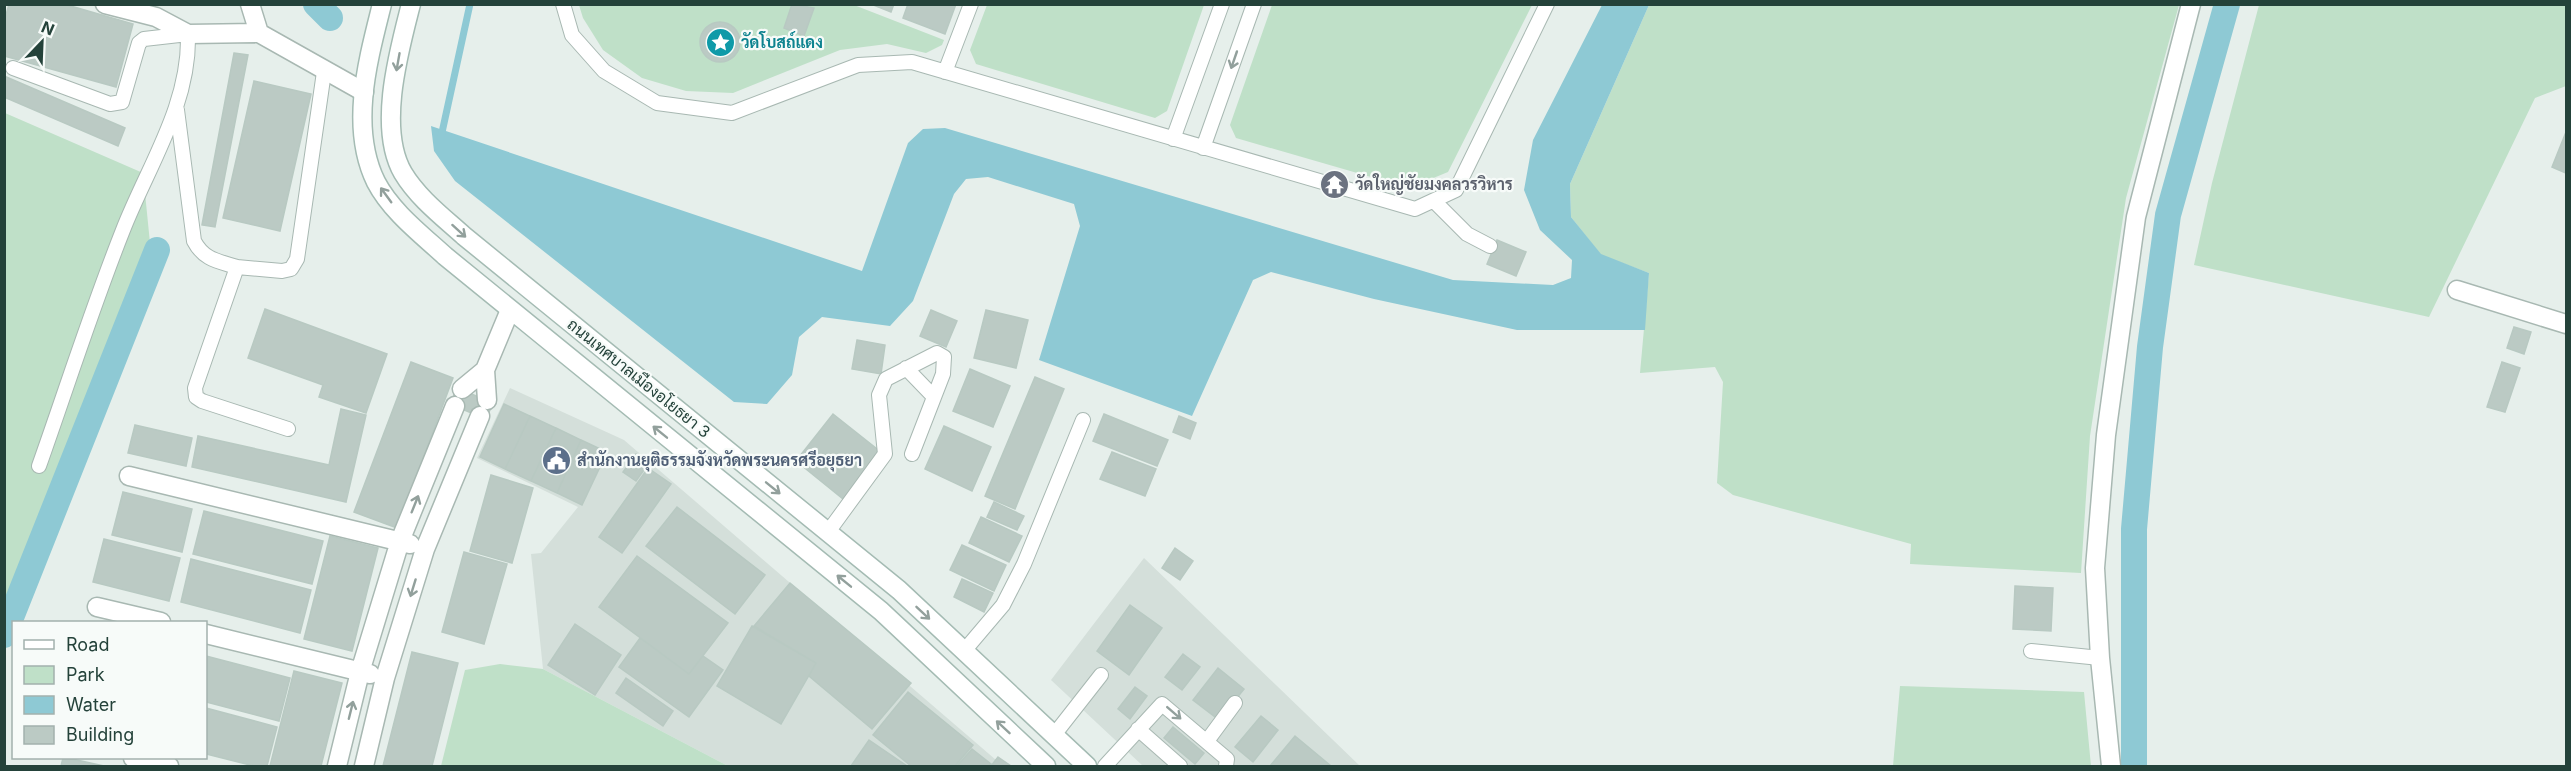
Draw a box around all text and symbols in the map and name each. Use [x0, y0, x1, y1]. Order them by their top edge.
north arrow [12, 12, 72, 72]
text: N [38, 17, 57, 40]
place icon: วัดโบสถ์แดง [704, 26, 736, 58]
place label: วัดโบสถ์แดง [741, 31, 823, 52]
one-way arrow [1228, 50, 1239, 69]
one-way arrow [392, 51, 403, 71]
temple icon: วัดใหญ่ชัยมงคลวรวิหาร [1318, 168, 1350, 200]
place label: วัดใหญ่ชัยมงคลวรวิหาร [1355, 173, 1513, 195]
one-way arrow [380, 187, 392, 203]
one-way arrow [452, 224, 467, 238]
street label: ถนนเทศบาลเมืองอโยธยา 3 [563, 313, 715, 442]
one-way arrow [652, 425, 668, 438]
public building icon: สำนักงานยุติธรรมจังหวัดพระนครศรีอยุธยา [540, 444, 572, 476]
place label: สำนักงานยุติธรรมจังหวัดพระนครศรีอยุธยา [577, 450, 862, 472]
one-way arrow [765, 481, 781, 494]
one-way arrow [410, 495, 421, 513]
one-way arrow [836, 575, 852, 588]
one-way arrow [407, 578, 418, 597]
one-way arrow [915, 605, 930, 620]
legend [12, 621, 207, 759]
text: Road [66, 634, 109, 655]
text: Park [66, 664, 105, 685]
text: Water [66, 694, 116, 715]
one-way arrow [345, 700, 357, 719]
one-way arrow [1167, 706, 1182, 720]
one-way arrow [996, 719, 1011, 734]
text: Building [66, 724, 134, 745]

